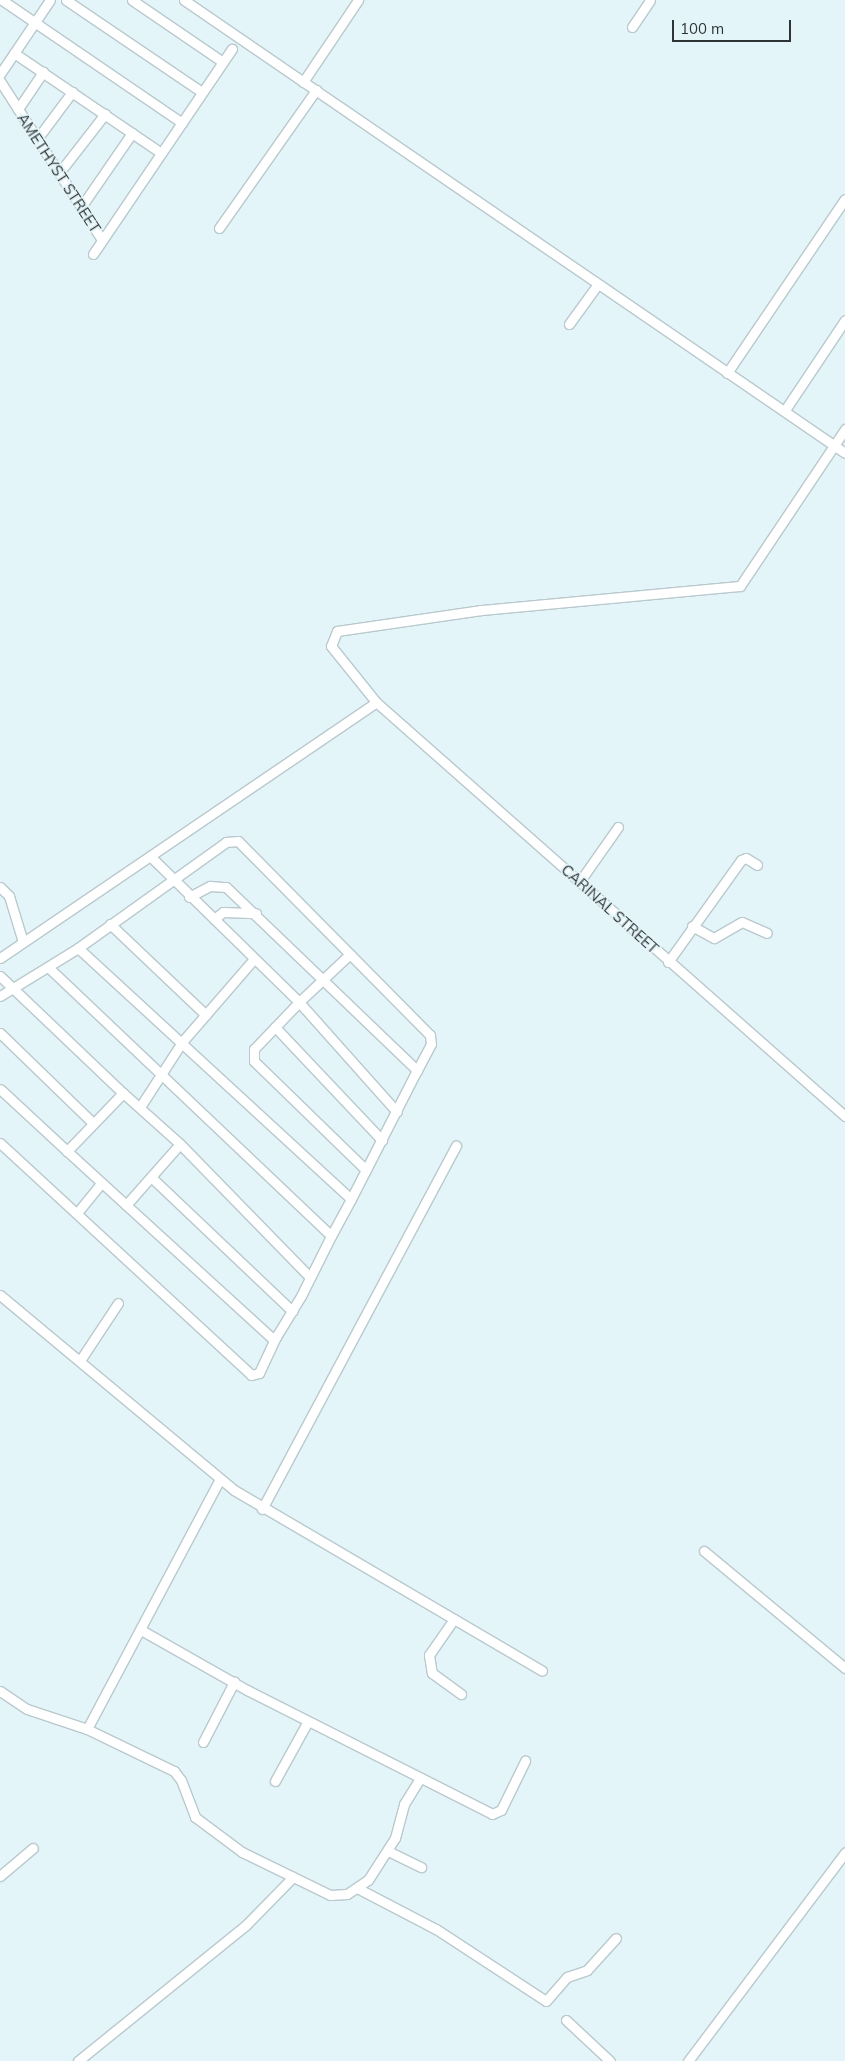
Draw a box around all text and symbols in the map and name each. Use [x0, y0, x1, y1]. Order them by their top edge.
scale bar [675, 10, 794, 42]
text: 100 m [680, 19, 724, 38]
street label: AMETHYST STREET [14, 110, 104, 236]
street label: CARINAL STREET [558, 861, 662, 957]

